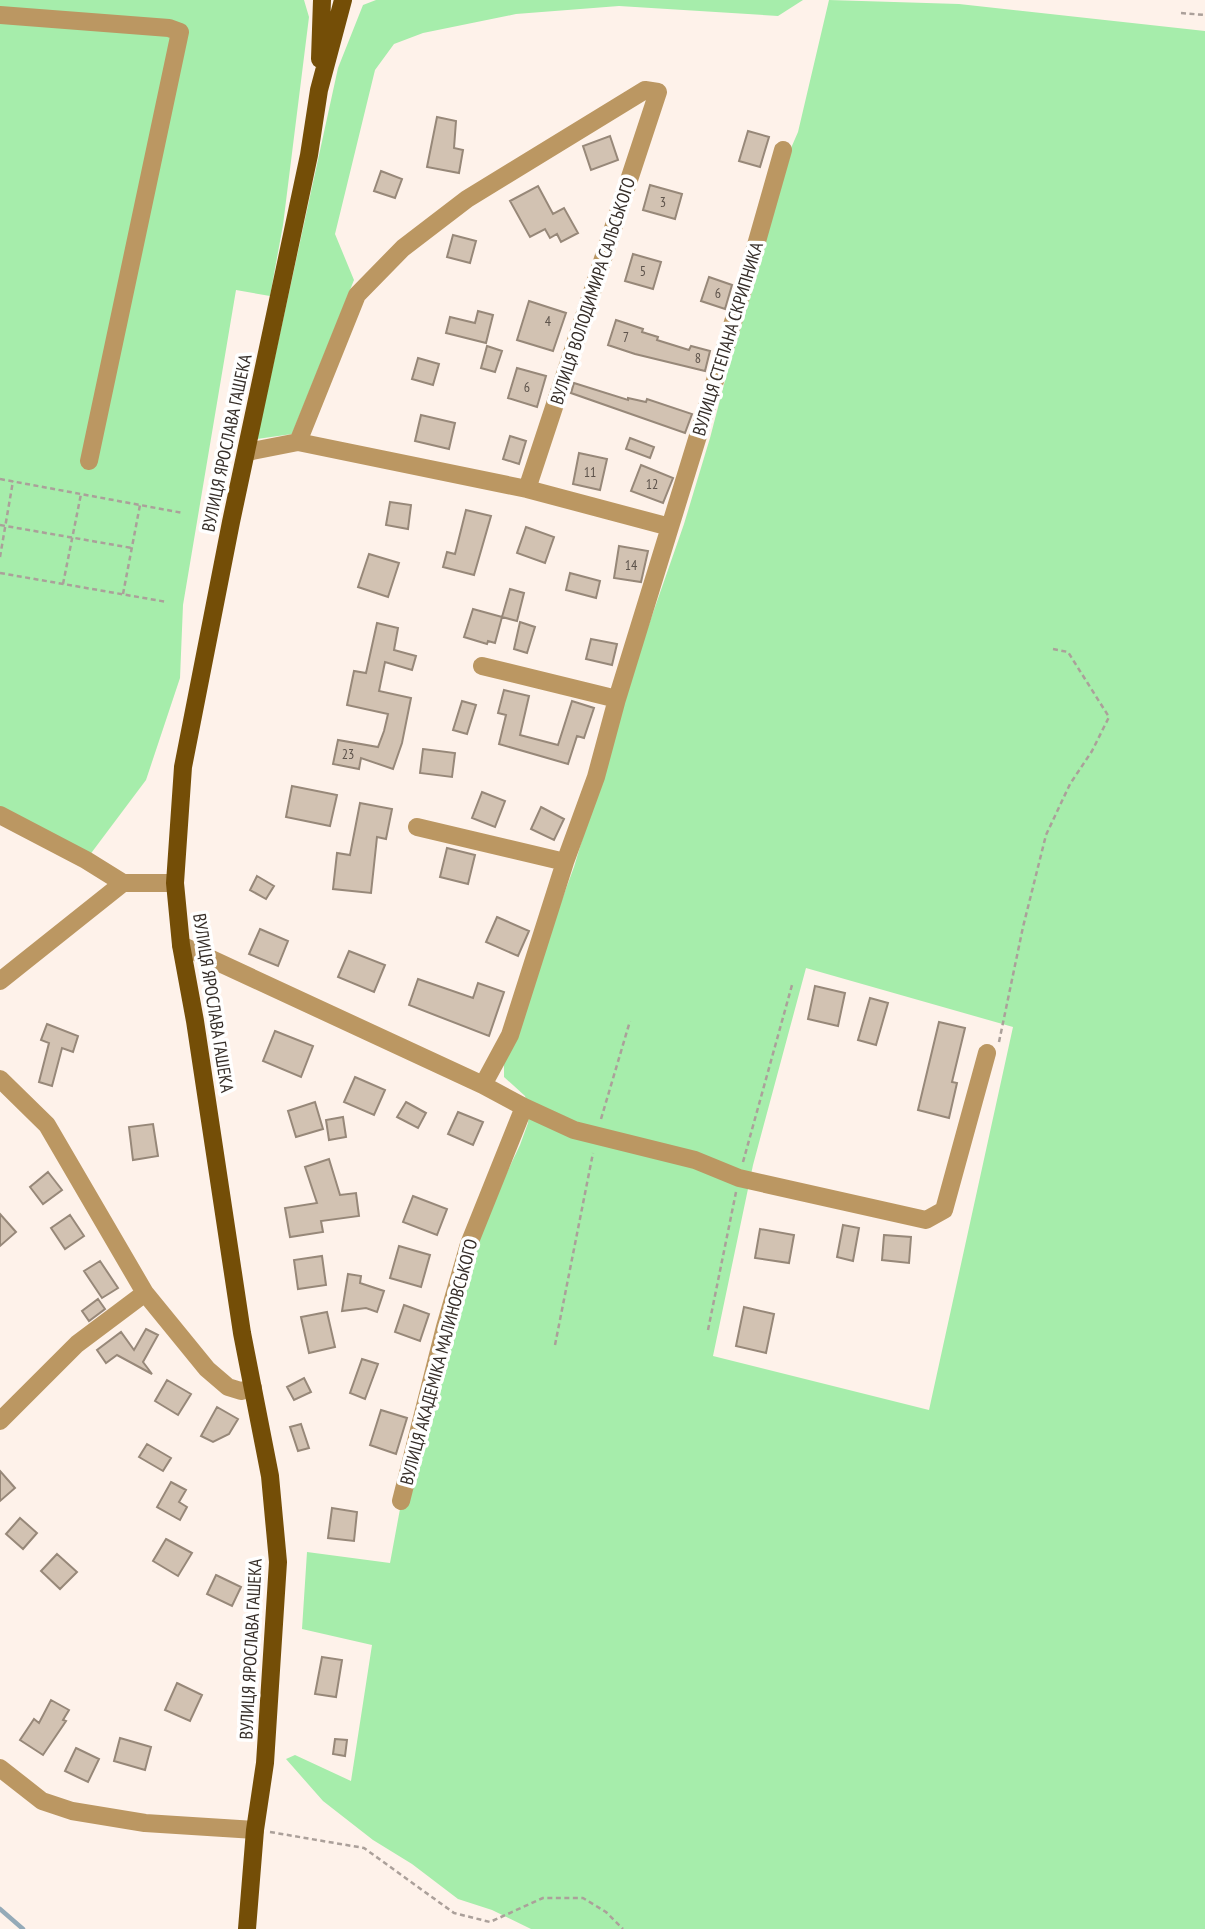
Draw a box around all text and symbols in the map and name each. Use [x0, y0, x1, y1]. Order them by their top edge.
street label: ВУЛИЦЯ ВОЛОДИМИРА САЛЬСЬКОГО [545, 174, 640, 407]
house number: 3 [660, 193, 666, 211]
street label: ВУЛИЦЯ СТЕПАНА СКРИПНИКА [687, 239, 768, 439]
house number: 5 [640, 262, 646, 280]
house number: 6 [715, 284, 721, 302]
house number: 4 [545, 312, 552, 330]
house number: 7 [623, 328, 629, 346]
house number: 8 [695, 349, 701, 367]
street label: ВУЛИЦЯ ЯРОСЛАВА ГАШЕКА [196, 352, 257, 534]
house number: 6 [524, 378, 530, 396]
house number: 11 [584, 463, 596, 481]
house number: 12 [646, 475, 658, 493]
house number: 14 [625, 556, 638, 574]
house number: 23 [342, 745, 354, 763]
street label: ВУЛИЦЯ ЯРОСЛАВА ГАШЕКА [188, 912, 239, 1095]
street label: ВУЛИЦЯ АКАДЕМІКА МАЛИНОВСЬКОГО [395, 1236, 482, 1487]
street label: ВУЛИЦЯ ЯРОСЛАВА ГАШЕКА [234, 1558, 267, 1740]

